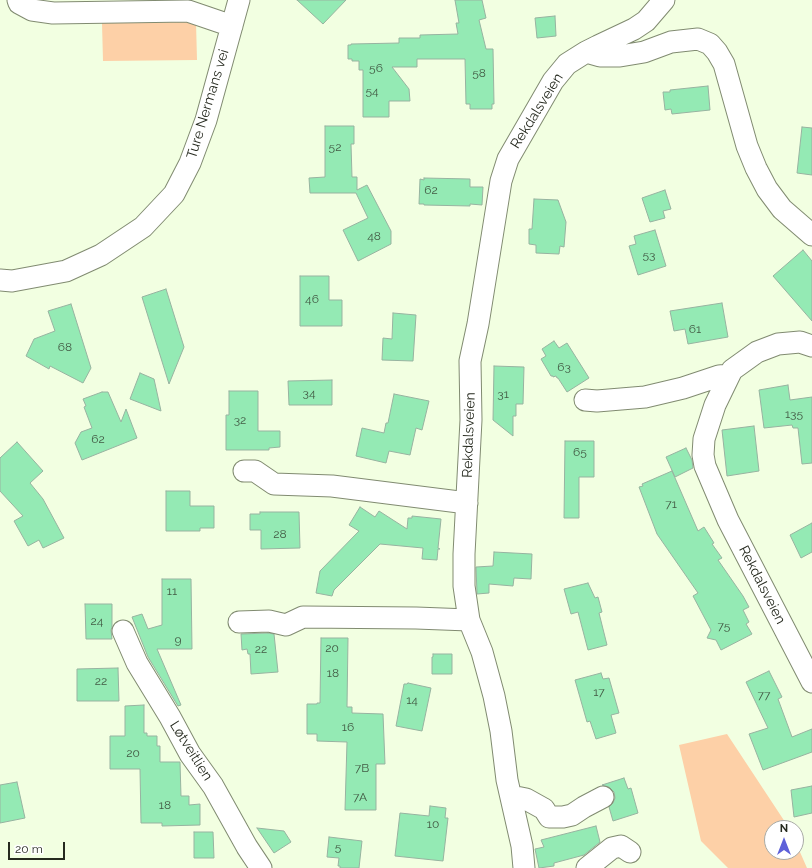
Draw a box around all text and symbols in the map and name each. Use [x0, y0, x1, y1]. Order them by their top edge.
street label: Ture Nermans vei [183, 47, 233, 161]
house number: 56 [369, 61, 383, 75]
house number: 58 [472, 66, 486, 80]
street label: Rekdalsveien [507, 70, 567, 152]
house number: 54 [365, 84, 379, 98]
house number: 52 [329, 140, 341, 154]
house number: 62 [424, 183, 438, 197]
house number: 48 [367, 229, 381, 243]
house number: 53 [643, 248, 655, 262]
house number: 46 [305, 292, 319, 306]
house number: 61 [689, 322, 701, 336]
house number: 68 [58, 340, 72, 354]
house number: 63 [557, 360, 571, 374]
house number: 34 [303, 386, 315, 400]
house number: 31 [497, 387, 509, 401]
street label: Rekdalsveien [459, 392, 479, 478]
house number: 135 [785, 407, 803, 421]
house number: 32 [234, 413, 246, 427]
house number: 62 [91, 432, 105, 446]
house number: 65 [573, 445, 587, 459]
house number: 71 [665, 497, 677, 511]
house number: 28 [273, 527, 287, 541]
street label: Rekdalsveien [735, 543, 789, 627]
house number: 11 [167, 584, 177, 598]
house number: 24 [91, 614, 103, 628]
house number: 75 [718, 619, 730, 633]
house number: 9 [174, 633, 182, 647]
house number: 20 [325, 641, 339, 655]
house number: 22 [255, 642, 267, 656]
house number: 18 [327, 666, 339, 680]
house number: 22 [95, 674, 107, 688]
house number: 17 [593, 685, 605, 699]
house number: 77 [758, 688, 770, 702]
house number: 14 [406, 693, 418, 707]
street label: Løtveitlien [166, 718, 216, 784]
house number: 16 [342, 720, 354, 734]
house number: 20 [126, 746, 140, 760]
house number: 7B [355, 761, 369, 775]
house number: 7A [353, 790, 367, 804]
house number: 18 [159, 798, 171, 812]
house number: 10 [427, 817, 439, 831]
north arrow [764, 820, 804, 860]
text: N [780, 822, 788, 835]
scale bar [10, 834, 67, 860]
house number: 5 [335, 840, 341, 854]
text: 20 m [15, 842, 43, 856]

